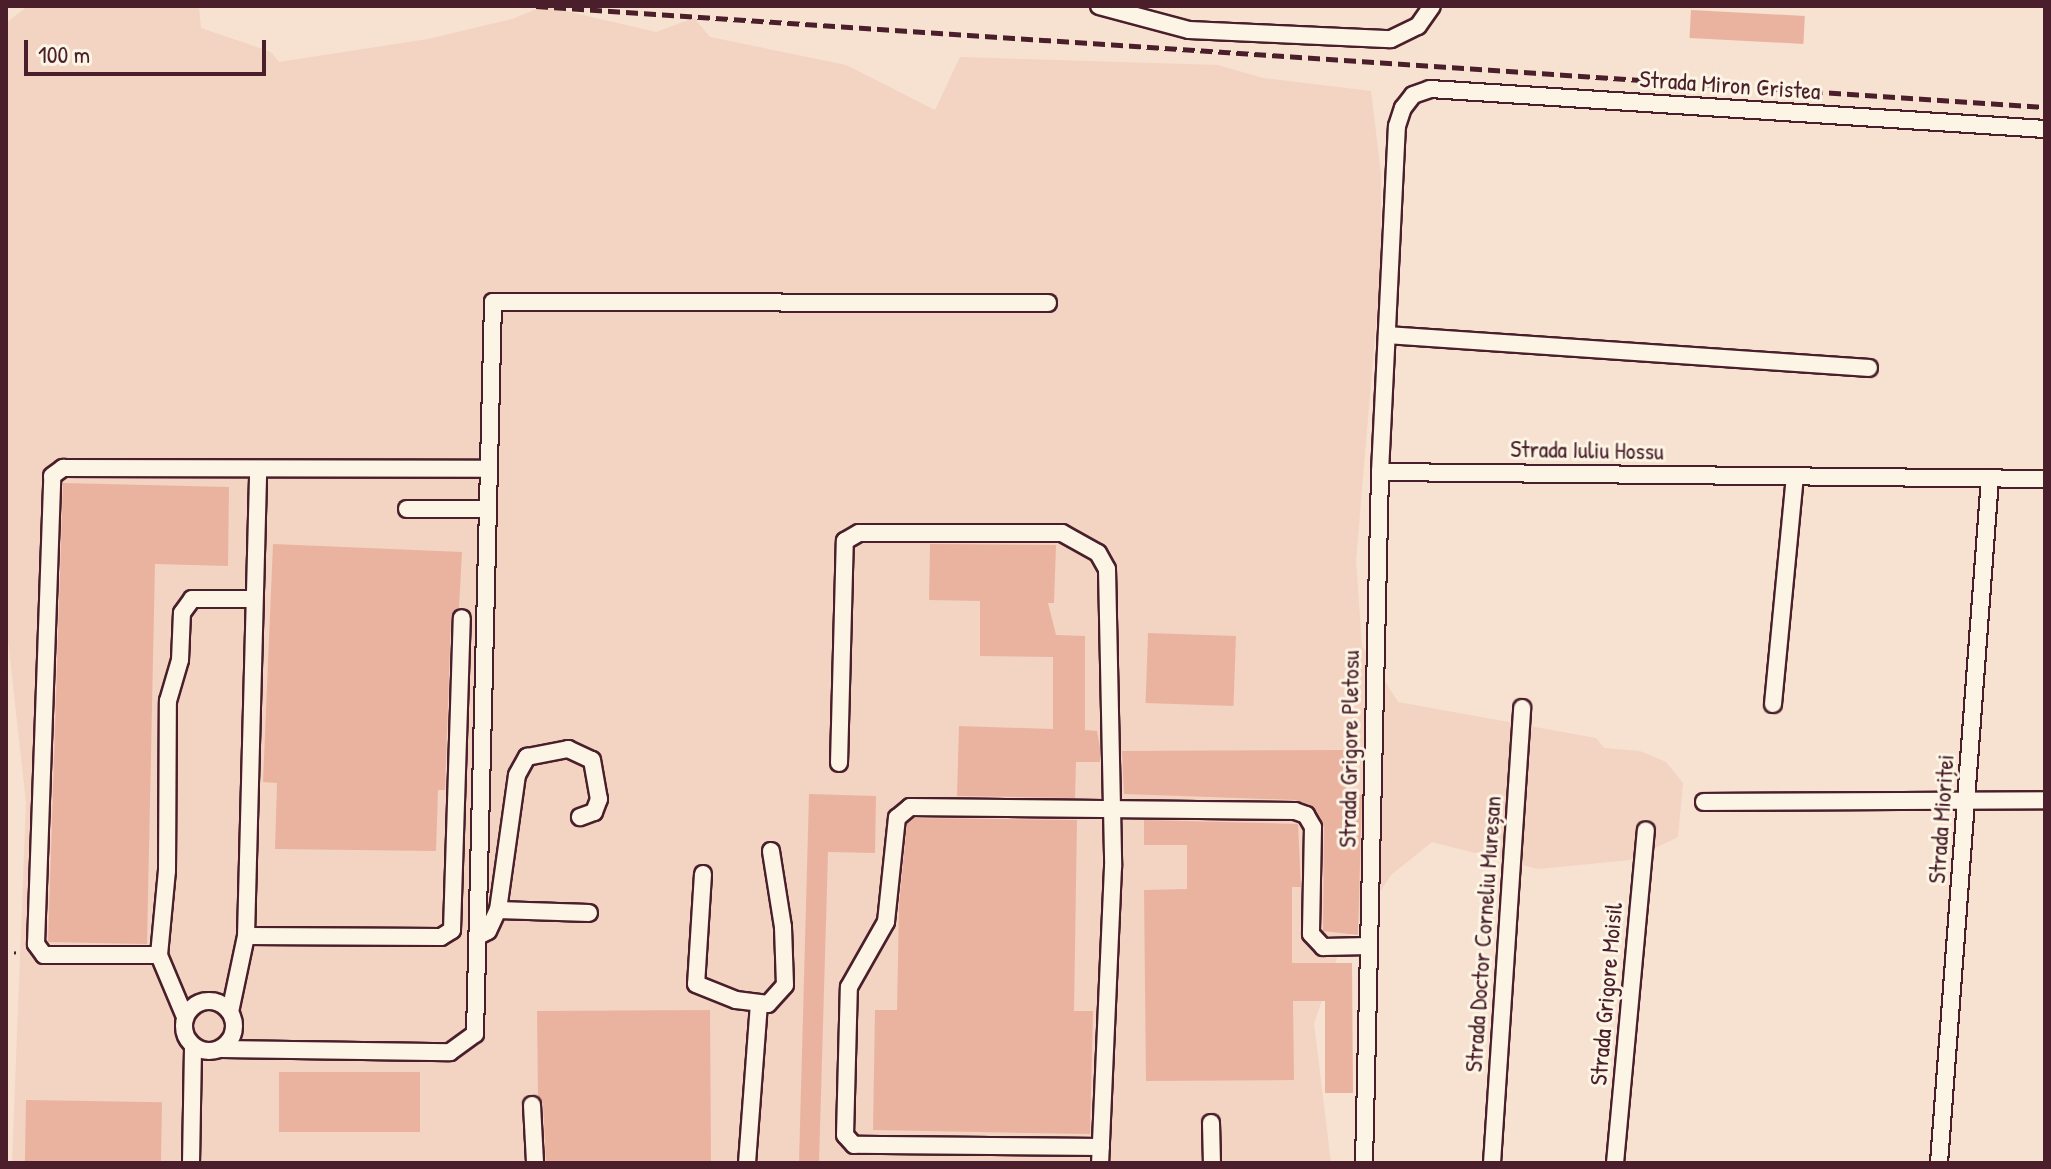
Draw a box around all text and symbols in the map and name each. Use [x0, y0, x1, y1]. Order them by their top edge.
scale bar [28, 24, 270, 74]
text: 100 m [38, 38, 90, 70]
street label: Strada Miron Cristea [1639, 64, 1821, 106]
street label: Strada Iuliu Hossu [1510, 434, 1664, 466]
street label: Strada Grigore Pletosu [1333, 650, 1365, 848]
street label: Strada Mioriței [1922, 753, 1960, 885]
street label: Strada Doctor Corneliu Mureșan [1459, 795, 1507, 1073]
street label: Strada Grigore Moisil [1584, 901, 1628, 1087]

